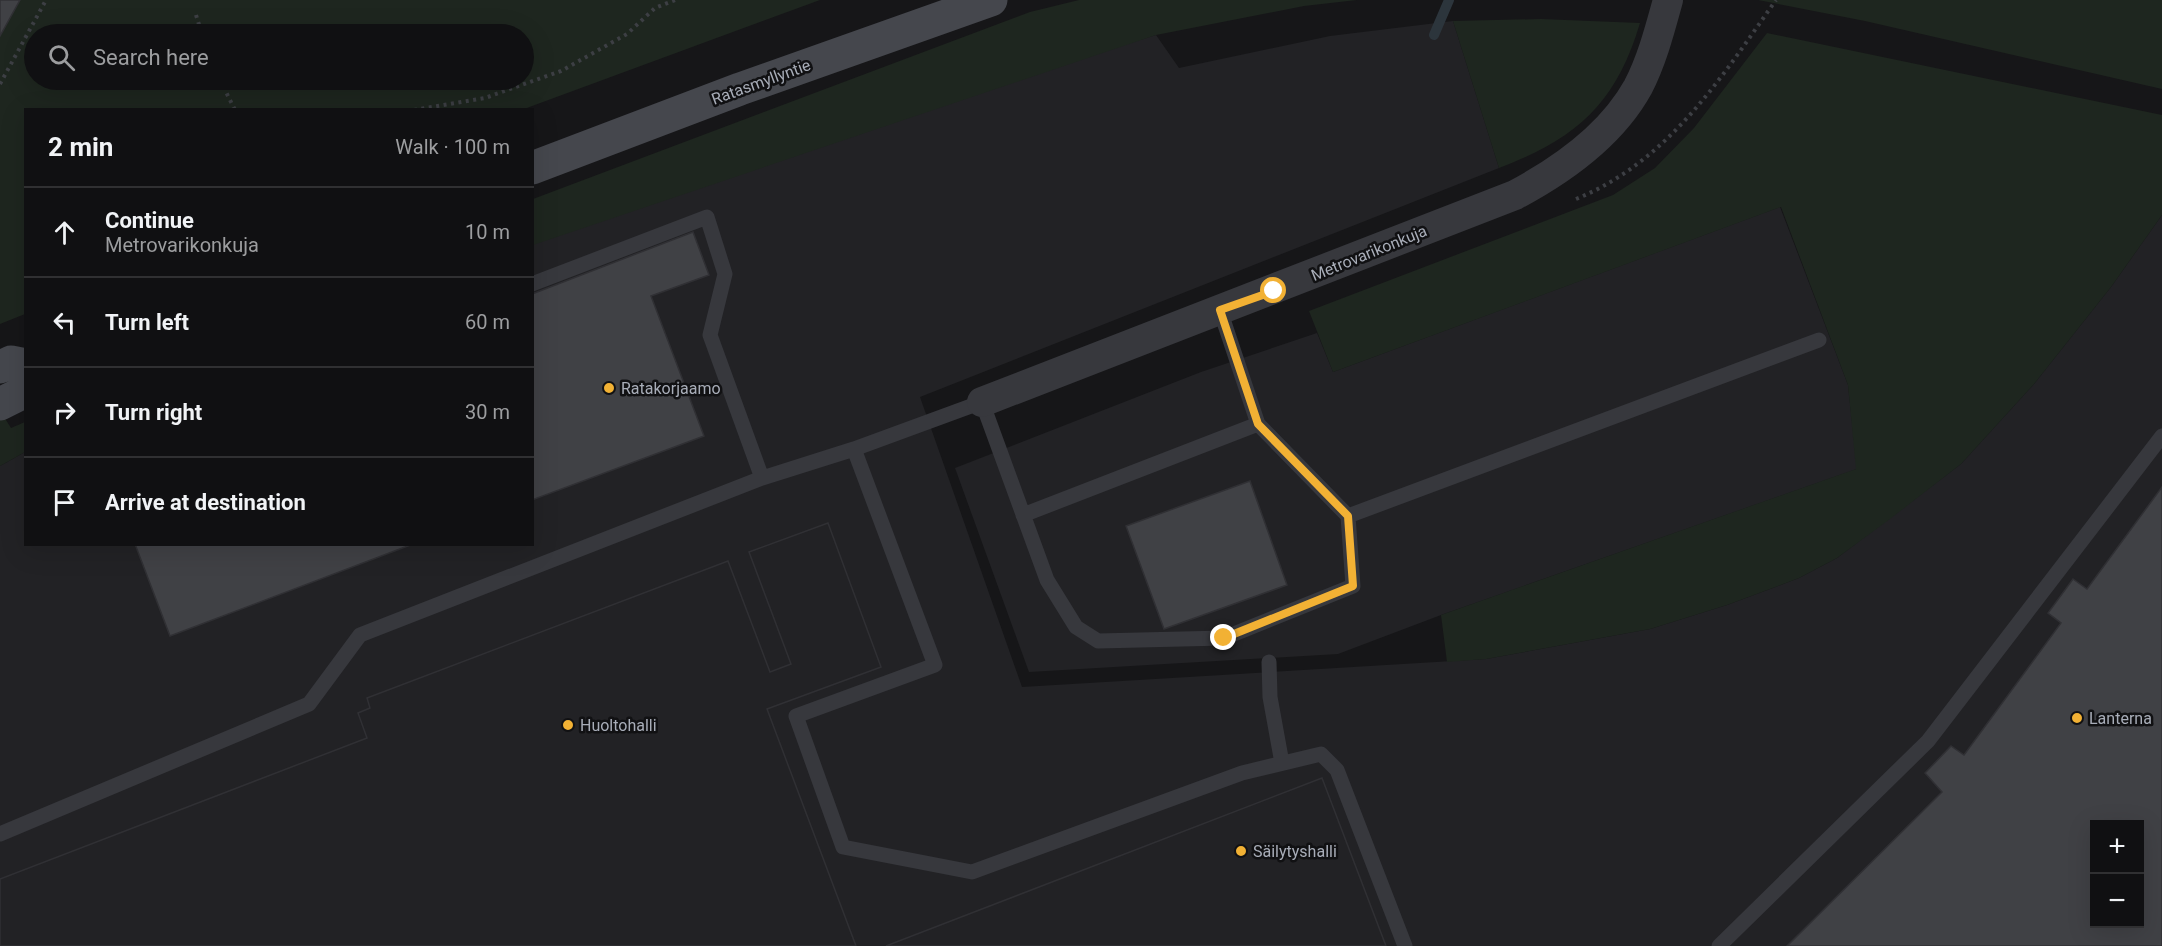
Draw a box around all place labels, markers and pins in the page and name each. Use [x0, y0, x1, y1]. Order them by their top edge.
place label: Ratakorjaamo [621, 379, 721, 398]
marker: Ratakorjaamo [602, 381, 616, 395]
place label: Lanterna [2089, 709, 2152, 728]
marker: Lanterna [2070, 711, 2084, 725]
place label: Huoltohalli [580, 716, 657, 735]
marker: Huoltohalli [561, 718, 575, 732]
place label: Säilytyshalli [1253, 842, 1337, 861]
marker: Säilytyshalli [1234, 844, 1248, 858]

